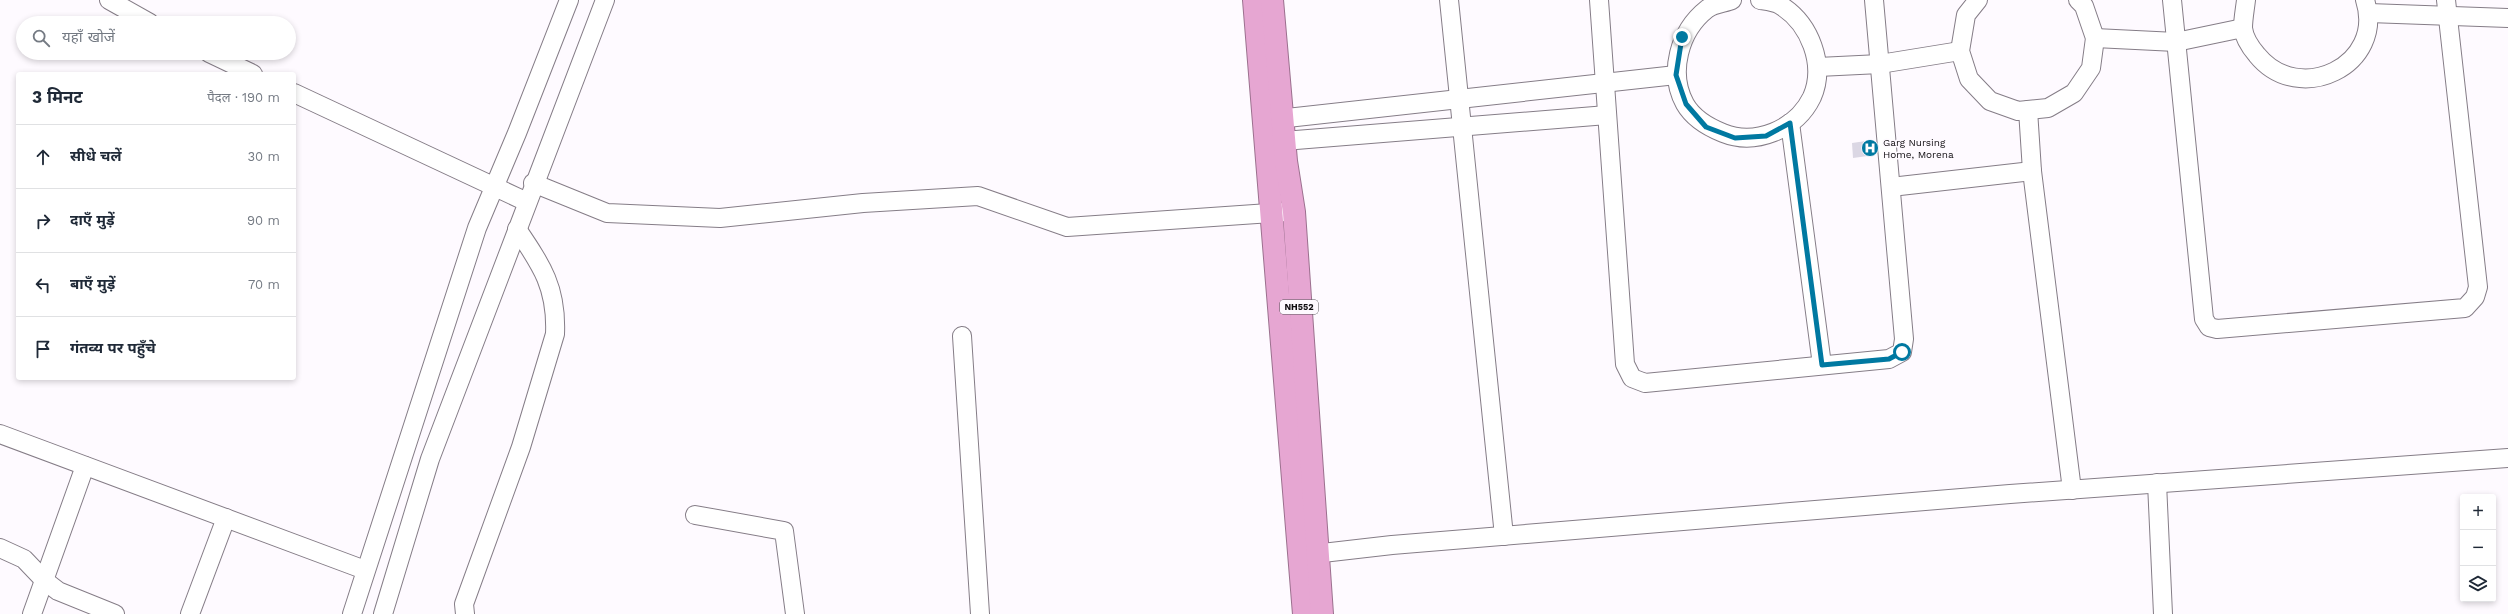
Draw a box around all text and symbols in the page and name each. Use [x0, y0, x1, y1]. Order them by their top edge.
search box [16, 16, 296, 60]
icon: search [30, 27, 52, 49]
text: यहाँ खोजें [62, 28, 115, 46]
route end [1673, 28, 1691, 46]
text: 3 मिनट [32, 87, 83, 107]
text: पैदल · 190 m [207, 90, 280, 105]
place label: Garg Nursing Home, Morena [1883, 137, 1954, 160]
hospital icon: Garg Nursing Home, Morena [1860, 138, 1880, 158]
icon: ahead [32, 146, 54, 168]
text: सीधे चलें [70, 147, 122, 165]
text: 30 m [248, 149, 280, 164]
icon: right [32, 210, 54, 232]
text: दाएँ मुड़ें [70, 211, 115, 229]
text: 90 m [247, 213, 280, 228]
icon: left [32, 274, 54, 296]
text: बाएँ मुड़ें [70, 275, 115, 293]
text: 70 m [248, 277, 280, 292]
road number: NH552 [1280, 300, 1318, 314]
icon: arrive [32, 338, 54, 360]
text: गंतव्य पर पहुँचे [70, 339, 156, 357]
route start [1893, 343, 1911, 361]
map controls [2460, 494, 2496, 602]
button: + [2460, 494, 2496, 530]
button: − [2460, 530, 2496, 566]
button: layers [2460, 566, 2496, 602]

